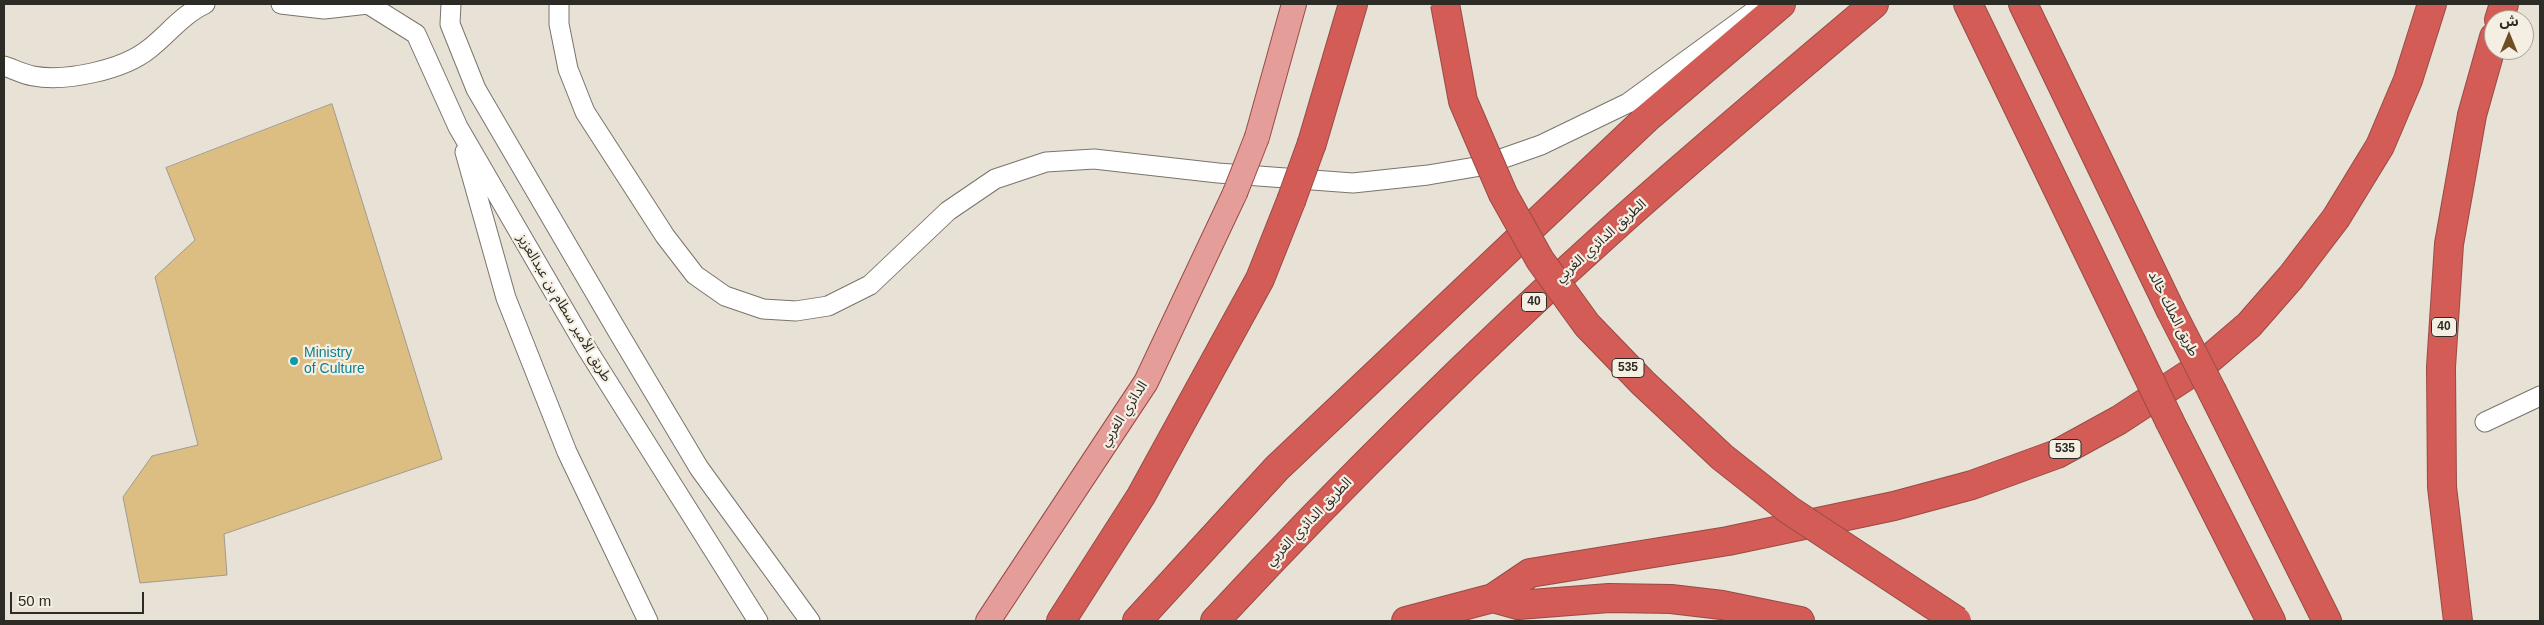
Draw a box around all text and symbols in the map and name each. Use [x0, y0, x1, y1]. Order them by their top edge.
north arrow [2484, 10, 2534, 60]
text: ش [2499, 13, 2519, 29]
street label: الطريق الدائري الغربي [1552, 196, 1650, 286]
street label: طريق الأمير سطام بن عبدالعزيز [513, 231, 615, 385]
street label: طريق الملك خالد [2144, 269, 2202, 359]
road number: 40 [1522, 292, 1546, 312]
road number: 40 [2432, 318, 2456, 337]
place label: Ministry of Culture [304, 345, 365, 378]
marker: Ministry of Culture [288, 355, 300, 367]
road number: 535 [1612, 358, 1644, 378]
street label: الدائري الغربي [1097, 378, 1151, 450]
road number: 535 [2049, 439, 2081, 458]
street label: الطريق الدائري الغربي [1263, 474, 1355, 570]
scale bar [12, 582, 146, 614]
text: 50 m [18, 592, 51, 609]

